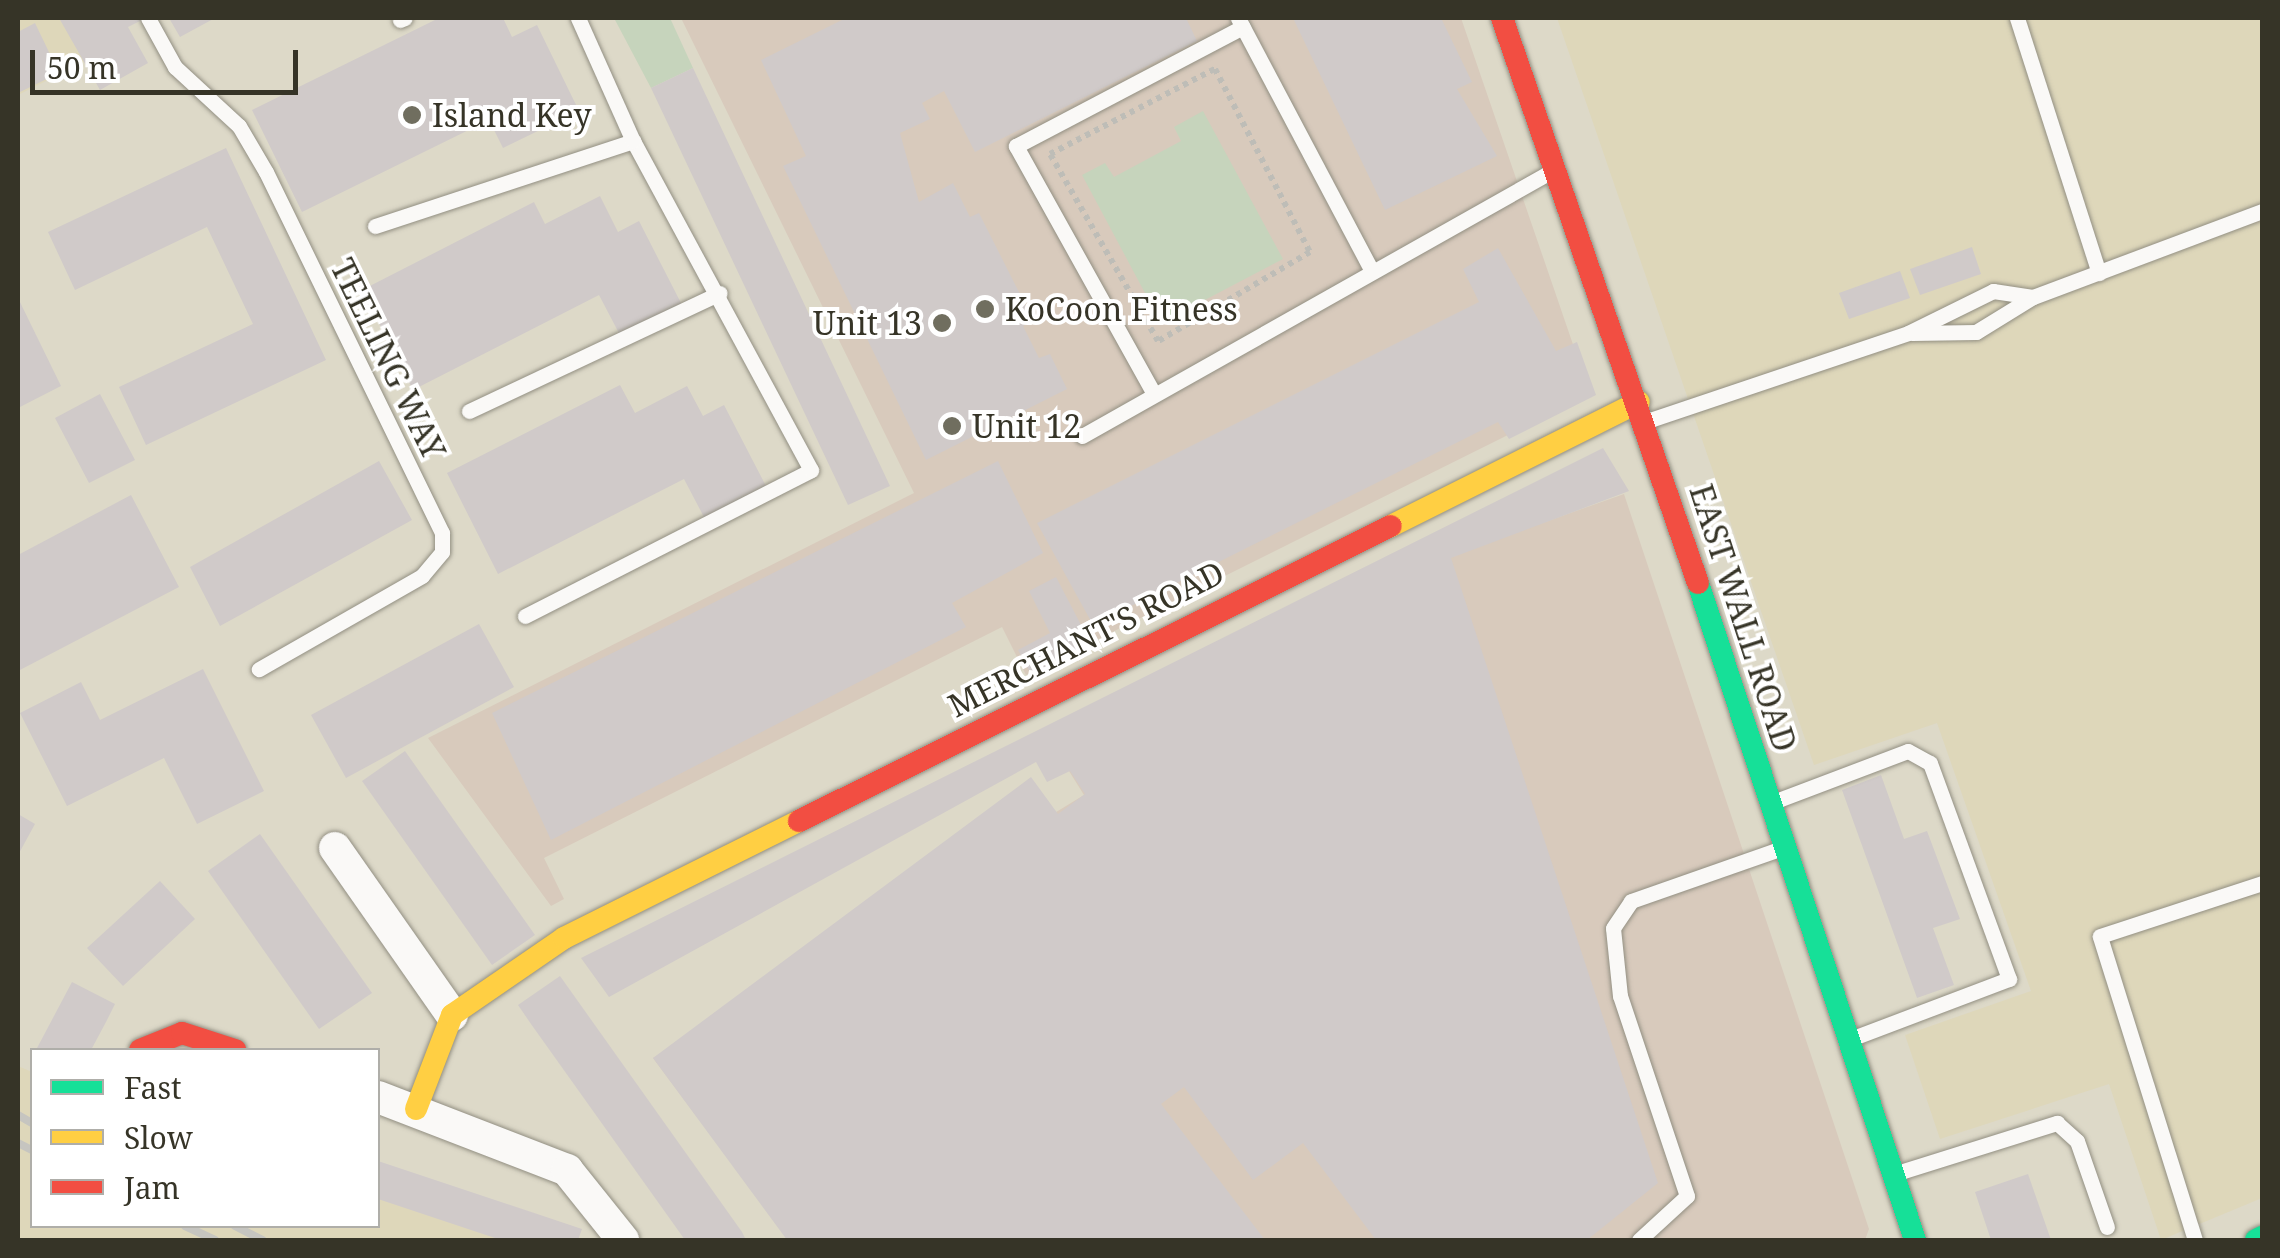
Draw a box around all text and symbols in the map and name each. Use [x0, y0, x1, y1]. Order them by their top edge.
scale bar [35, 30, 302, 92]
text: 50 m [47, 47, 117, 88]
place label: Island Key [432, 96, 592, 134]
marker: Island Key [401, 104, 423, 126]
street label: TEELING WAY [323, 252, 453, 466]
place label: KoCoon Fitness [1005, 290, 1238, 328]
marker: KoCoon Fitness [974, 298, 996, 320]
place label: Unit 13 [813, 304, 922, 342]
marker: Unit 13 [931, 312, 953, 334]
place label: Unit 12 [972, 407, 1081, 445]
marker: Unit 12 [941, 415, 963, 437]
street label: EAST WALL ROAD [1682, 480, 1804, 756]
street label: MERCHANT'S ROAD [942, 553, 1230, 725]
legend [30, 1048, 380, 1228]
text: Fast [124, 1067, 181, 1108]
text: Slow [124, 1117, 193, 1158]
text: Jam [124, 1167, 180, 1208]

